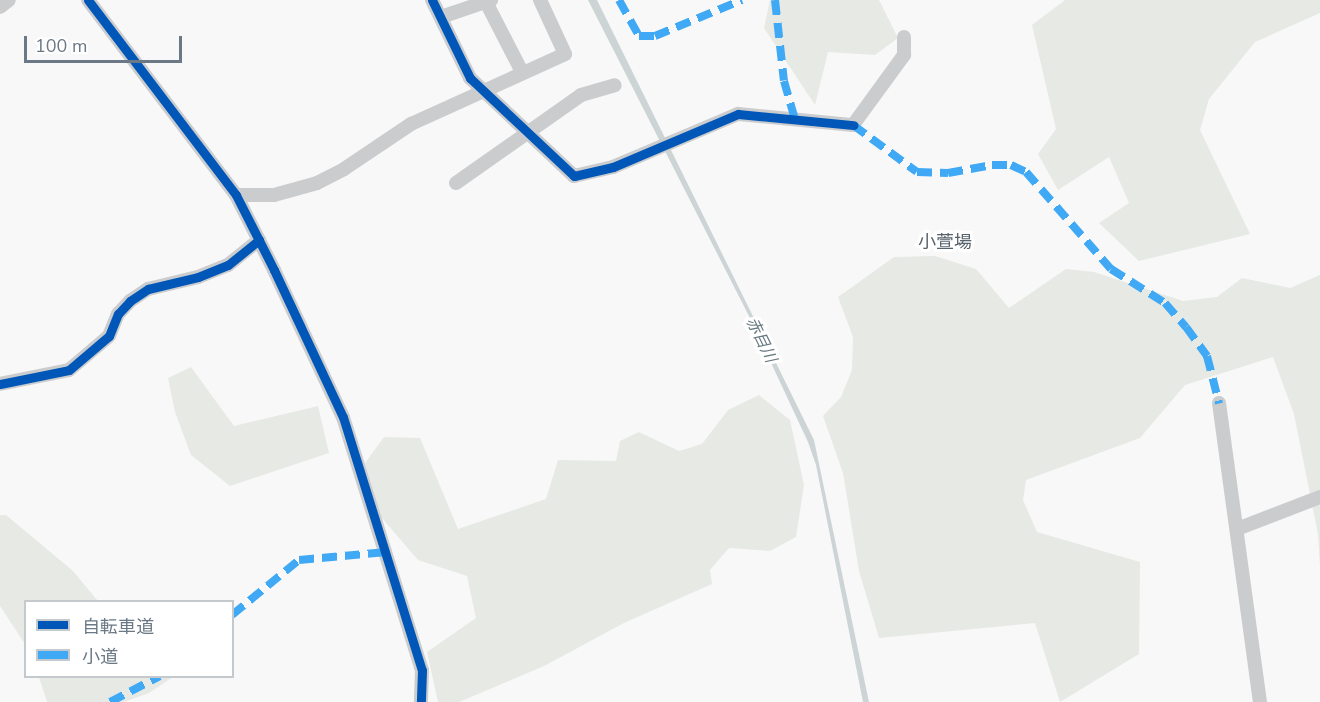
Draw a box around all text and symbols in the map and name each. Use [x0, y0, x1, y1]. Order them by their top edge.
scale bar [27, 24, 184, 62]
text: 100 m [35, 34, 87, 58]
district label: 小萱場 [918, 231, 972, 253]
water label: 赤目川 [742, 314, 780, 366]
legend [24, 600, 234, 678]
text: 自転車道 [82, 615, 154, 639]
text: 小道 [82, 645, 118, 669]

